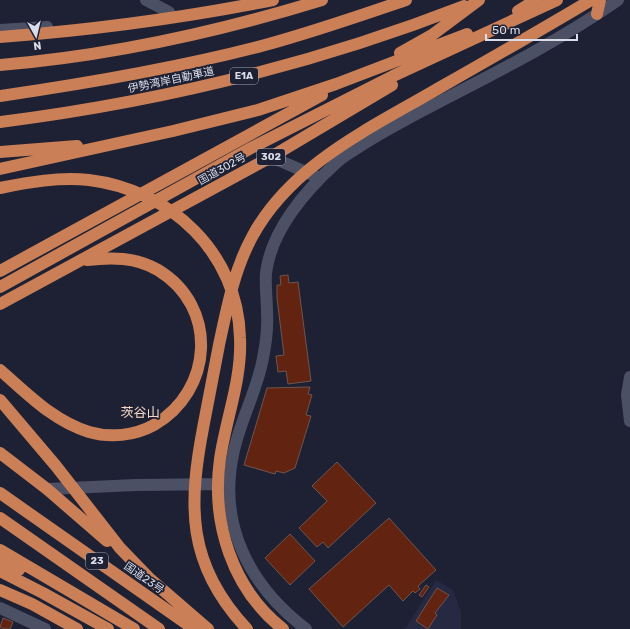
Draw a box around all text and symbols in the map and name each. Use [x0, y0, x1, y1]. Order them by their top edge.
north arrow [16, 16, 56, 56]
scale bar [486, 16, 577, 42]
text: 50 m [492, 23, 520, 37]
text: N [32, 38, 42, 52]
street label: 伊勢湾岸自動車道 [127, 64, 215, 96]
road number: E1A [230, 68, 258, 84]
road number: 302 [257, 149, 285, 165]
street label: 国道302号 [196, 150, 248, 188]
district label: 茨谷山 [120, 405, 160, 420]
road number: 23 [86, 553, 108, 569]
street label: 国道23号 [121, 559, 167, 597]

